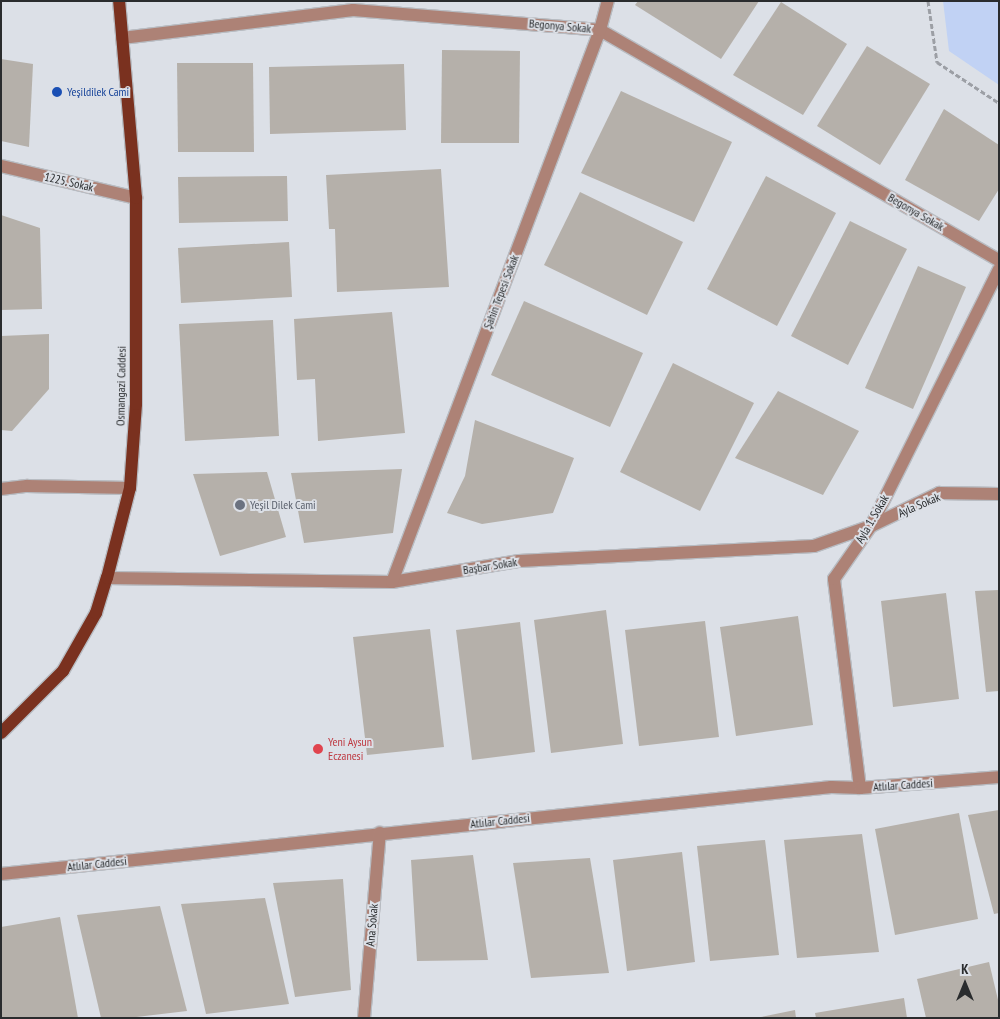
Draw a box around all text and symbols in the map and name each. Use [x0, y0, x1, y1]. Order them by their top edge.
street label: Begonya Sokak [528, 16, 592, 36]
place label: Yeşildilek Cami [67, 85, 129, 99]
marker: Yeşildilek Cami [51, 86, 63, 98]
street label: 1225. Sokak [43, 169, 95, 195]
street label: Begonya Sokak [885, 190, 947, 234]
street label: Şahin Tepesi Sokak [480, 253, 522, 331]
street label: Osmangazi Caddesi [113, 346, 129, 426]
street label: Ayla Sokak [896, 490, 942, 520]
street label: Ayla 1. Sokak [852, 492, 892, 546]
place label: Yeşil Dilek Cami [250, 498, 316, 512]
marker: Yeşil Dilek Cami [234, 499, 246, 511]
street label: Başbar Sokak [462, 555, 518, 577]
place label: Yeni Aysun Eczanesi [328, 735, 372, 763]
marker: Yeni Aysun Eczanesi [312, 743, 324, 755]
street label: Atlılar Caddesi [873, 776, 933, 794]
street label: Atlılar Caddesi [470, 811, 530, 831]
street label: Atlılar Caddesi [67, 854, 127, 874]
street label: Ana Sokak [363, 903, 381, 947]
north arrow [940, 959, 990, 1009]
text: K [961, 960, 969, 978]

